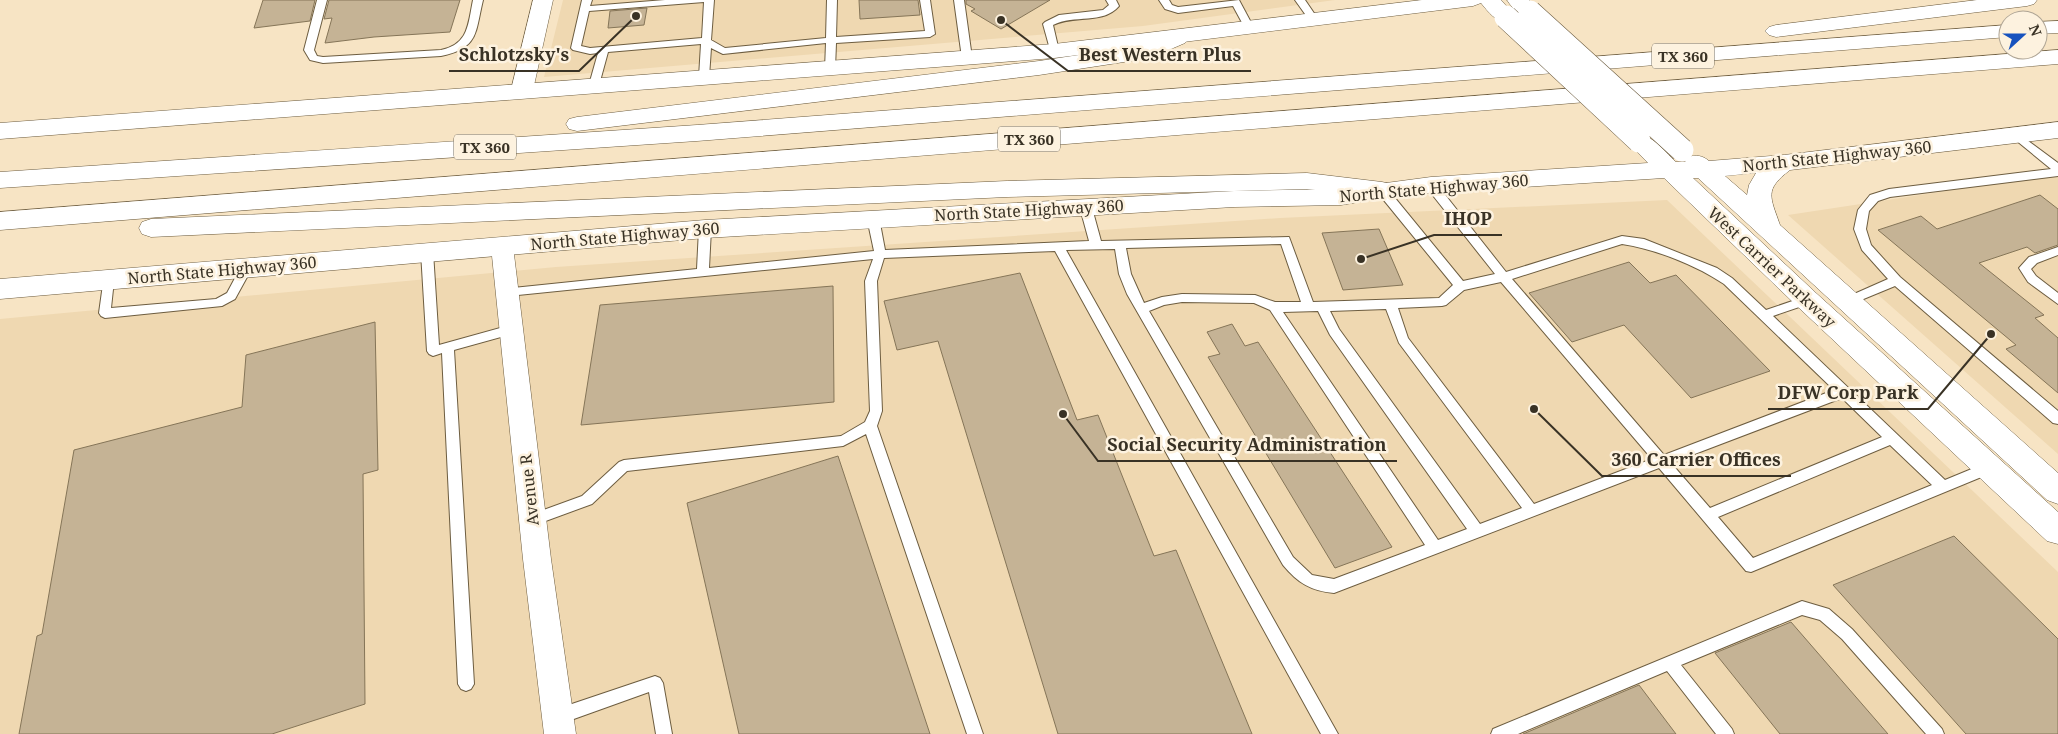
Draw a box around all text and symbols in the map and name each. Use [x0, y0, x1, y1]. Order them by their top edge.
north arrow [1998, 10, 2048, 60]
text: N [2025, 22, 2046, 39]
callout: Schlotzsky's [449, 38, 579, 71]
callout: Best Western Plus [1068, 38, 1251, 71]
text: Schlotzsky's [459, 42, 570, 66]
text: Best Western Plus [1079, 42, 1241, 66]
road number: TX 360 [1652, 44, 1714, 68]
road number: TX 360 [998, 126, 1060, 152]
road number: TX 360 [454, 134, 516, 160]
street label: North State Highway 360 [1742, 135, 1933, 177]
street label: North State Highway 360 [1339, 169, 1530, 207]
street label: North State Highway 360 [934, 194, 1124, 226]
callout: IHOP [1434, 202, 1502, 235]
street label: West Carrier Parkway [1703, 202, 1842, 333]
text: IHOP [1444, 206, 1492, 230]
street label: North State Highway 360 [530, 217, 721, 255]
street label: North State Highway 360 [127, 251, 318, 289]
callout: DFW Corp Park [1768, 376, 1928, 409]
text: DFW Corp Park [1778, 380, 1919, 404]
callout: Social Security Administration [1098, 428, 1397, 461]
text: Social Security Administration [1107, 432, 1387, 456]
callout: 360 Carrier Offices [1602, 443, 1791, 476]
text: 360 Carrier Offices [1611, 447, 1781, 471]
street label: Avenue R [514, 453, 544, 527]

